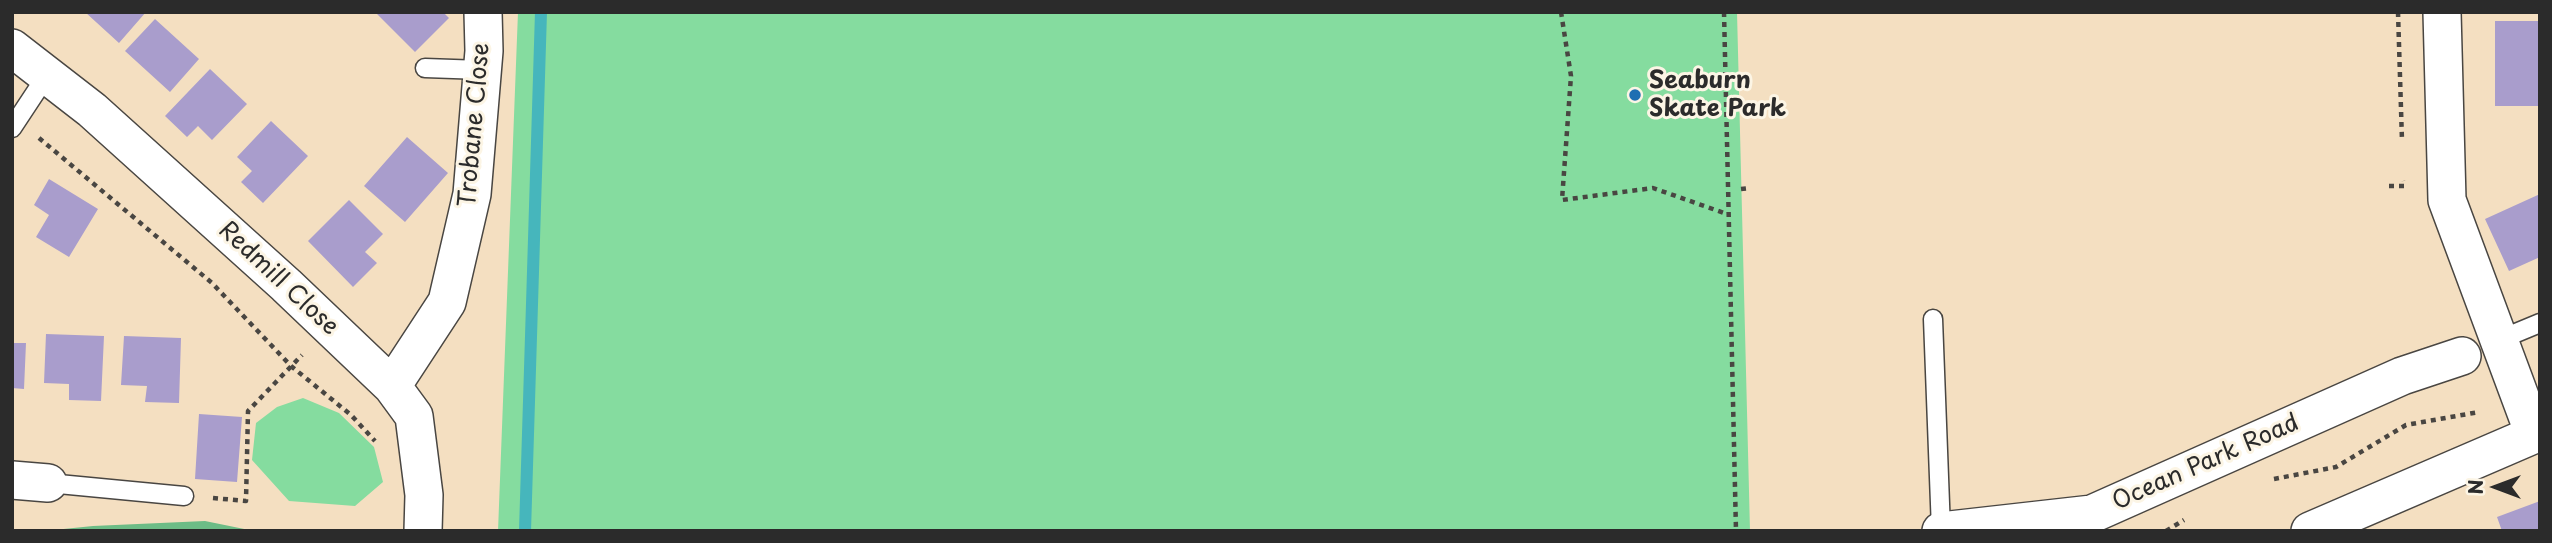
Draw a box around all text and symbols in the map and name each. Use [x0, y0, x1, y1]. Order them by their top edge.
street label: Trobane Close [453, 42, 497, 208]
place label: Seaburn Skate Park [1649, 67, 1786, 123]
marker: Seaburn Skate Park [1627, 87, 1643, 103]
street label: Redmill Close [212, 216, 344, 342]
street label: Ocean Park Road [2108, 409, 2304, 517]
north arrow [2461, 452, 2531, 522]
text: N [2461, 479, 2489, 495]

